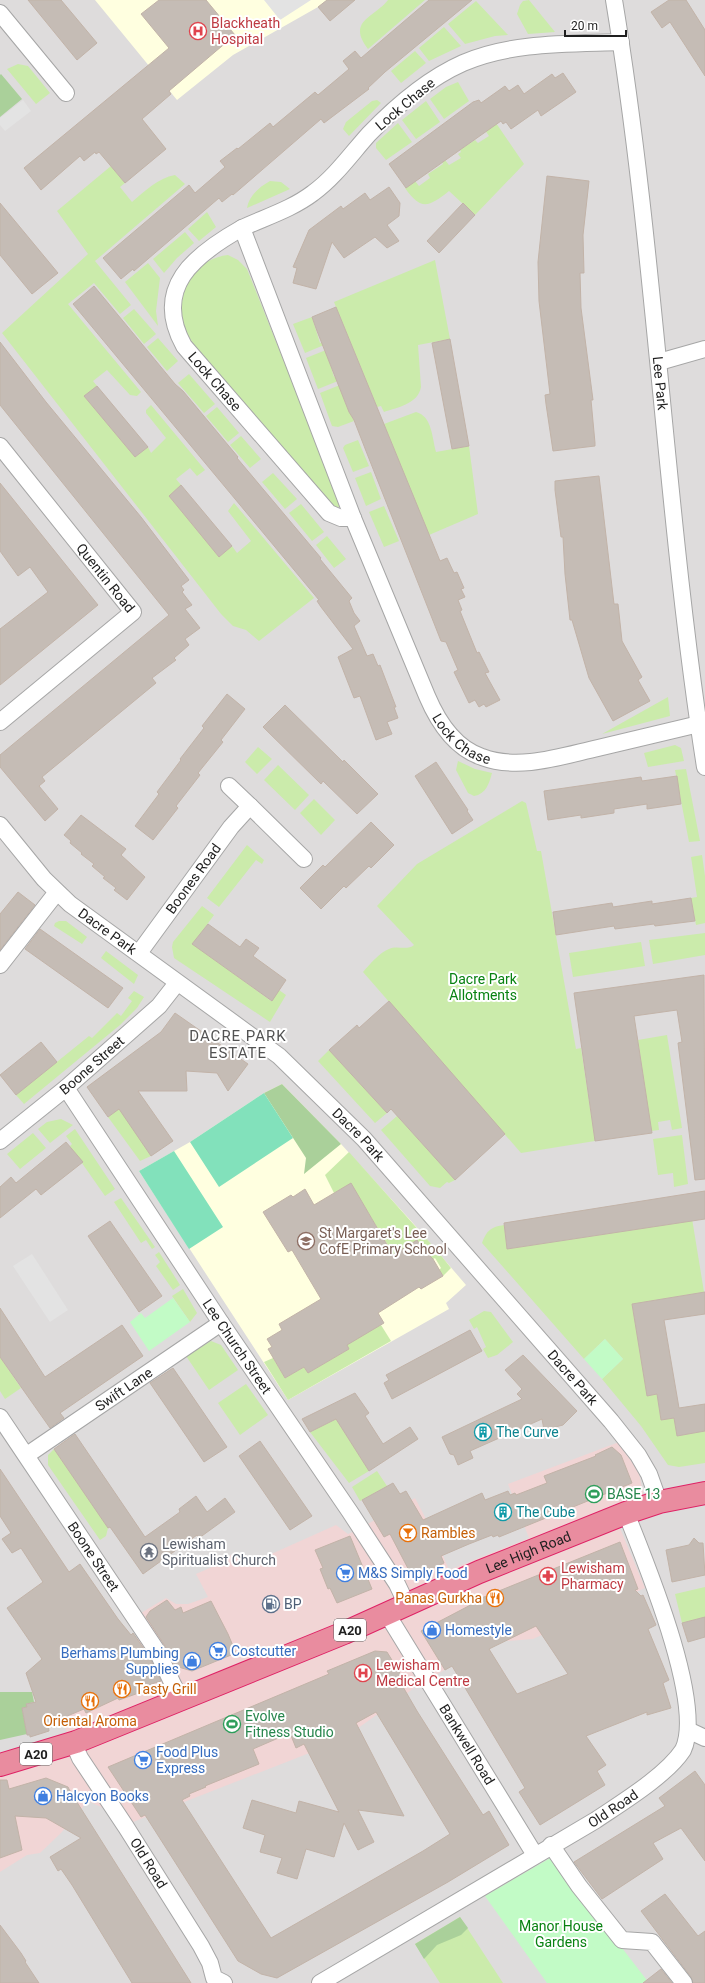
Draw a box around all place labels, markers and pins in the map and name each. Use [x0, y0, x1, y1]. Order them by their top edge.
place label: Blackheath Hospital [211, 15, 280, 47]
hospital icon: Blackheath Hospital [188, 21, 208, 41]
place label: St Margaret's Lee CofE Primary School [319, 1225, 447, 1257]
school or university icon: St Margaret's Lee CofE Primary School [296, 1231, 316, 1251]
building icon: The Curve [473, 1422, 493, 1442]
place label: The Curve [496, 1424, 559, 1440]
sports icon: BASE 13 [584, 1484, 604, 1504]
place label: BASE 13 [607, 1486, 660, 1502]
building icon: The Cube [493, 1502, 513, 1522]
place label: The Cube [516, 1504, 575, 1520]
bar icon: Rambles [398, 1523, 418, 1543]
place label: Rambles [421, 1525, 475, 1541]
place label: Lewisham Spiritualist Church [162, 1536, 276, 1568]
temple icon: Lewisham Spiritualist Church [139, 1542, 159, 1562]
place label: Lewisham Pharmacy [561, 1560, 625, 1592]
supermarket icon: M&S Simply Food [335, 1563, 355, 1583]
place label: M&S Simply Food [358, 1565, 468, 1581]
pharmacy icon: Lewisham Pharmacy [538, 1566, 558, 1586]
restaurant icon: Panas Gurkha [485, 1588, 505, 1608]
place label: Panas Gurkha [395, 1590, 482, 1606]
fuel station icon: BP [261, 1594, 281, 1614]
place label: BP [284, 1596, 302, 1612]
shop icon: Homestyle [422, 1620, 442, 1640]
place label: Homestyle [445, 1622, 512, 1638]
supermarket icon: Costcutter [208, 1641, 228, 1661]
place label: Costcutter [231, 1643, 297, 1659]
place label: Berhams Plumbing Supplies [61, 1645, 179, 1677]
shop icon: Berhams Plumbing Supplies [182, 1651, 202, 1671]
place label: Lewisham Medical Centre [376, 1657, 470, 1689]
hospital icon: Lewisham Medical Centre [353, 1663, 373, 1683]
restaurant icon: Tasty Grill [112, 1679, 132, 1699]
place label: Tasty Grill [135, 1681, 197, 1697]
restaurant icon: Oriental Aroma [80, 1691, 100, 1711]
place label: Evolve Fitness Studio [245, 1708, 334, 1740]
place label: Oriental Aroma [43, 1713, 137, 1729]
sports icon: Evolve Fitness Studio [222, 1714, 242, 1734]
place label: Food Plus Express [156, 1744, 218, 1776]
supermarket icon: Food Plus Express [133, 1750, 153, 1770]
shop icon: Halcyon Books [33, 1786, 53, 1806]
place label: Halcyon Books [56, 1788, 149, 1804]

